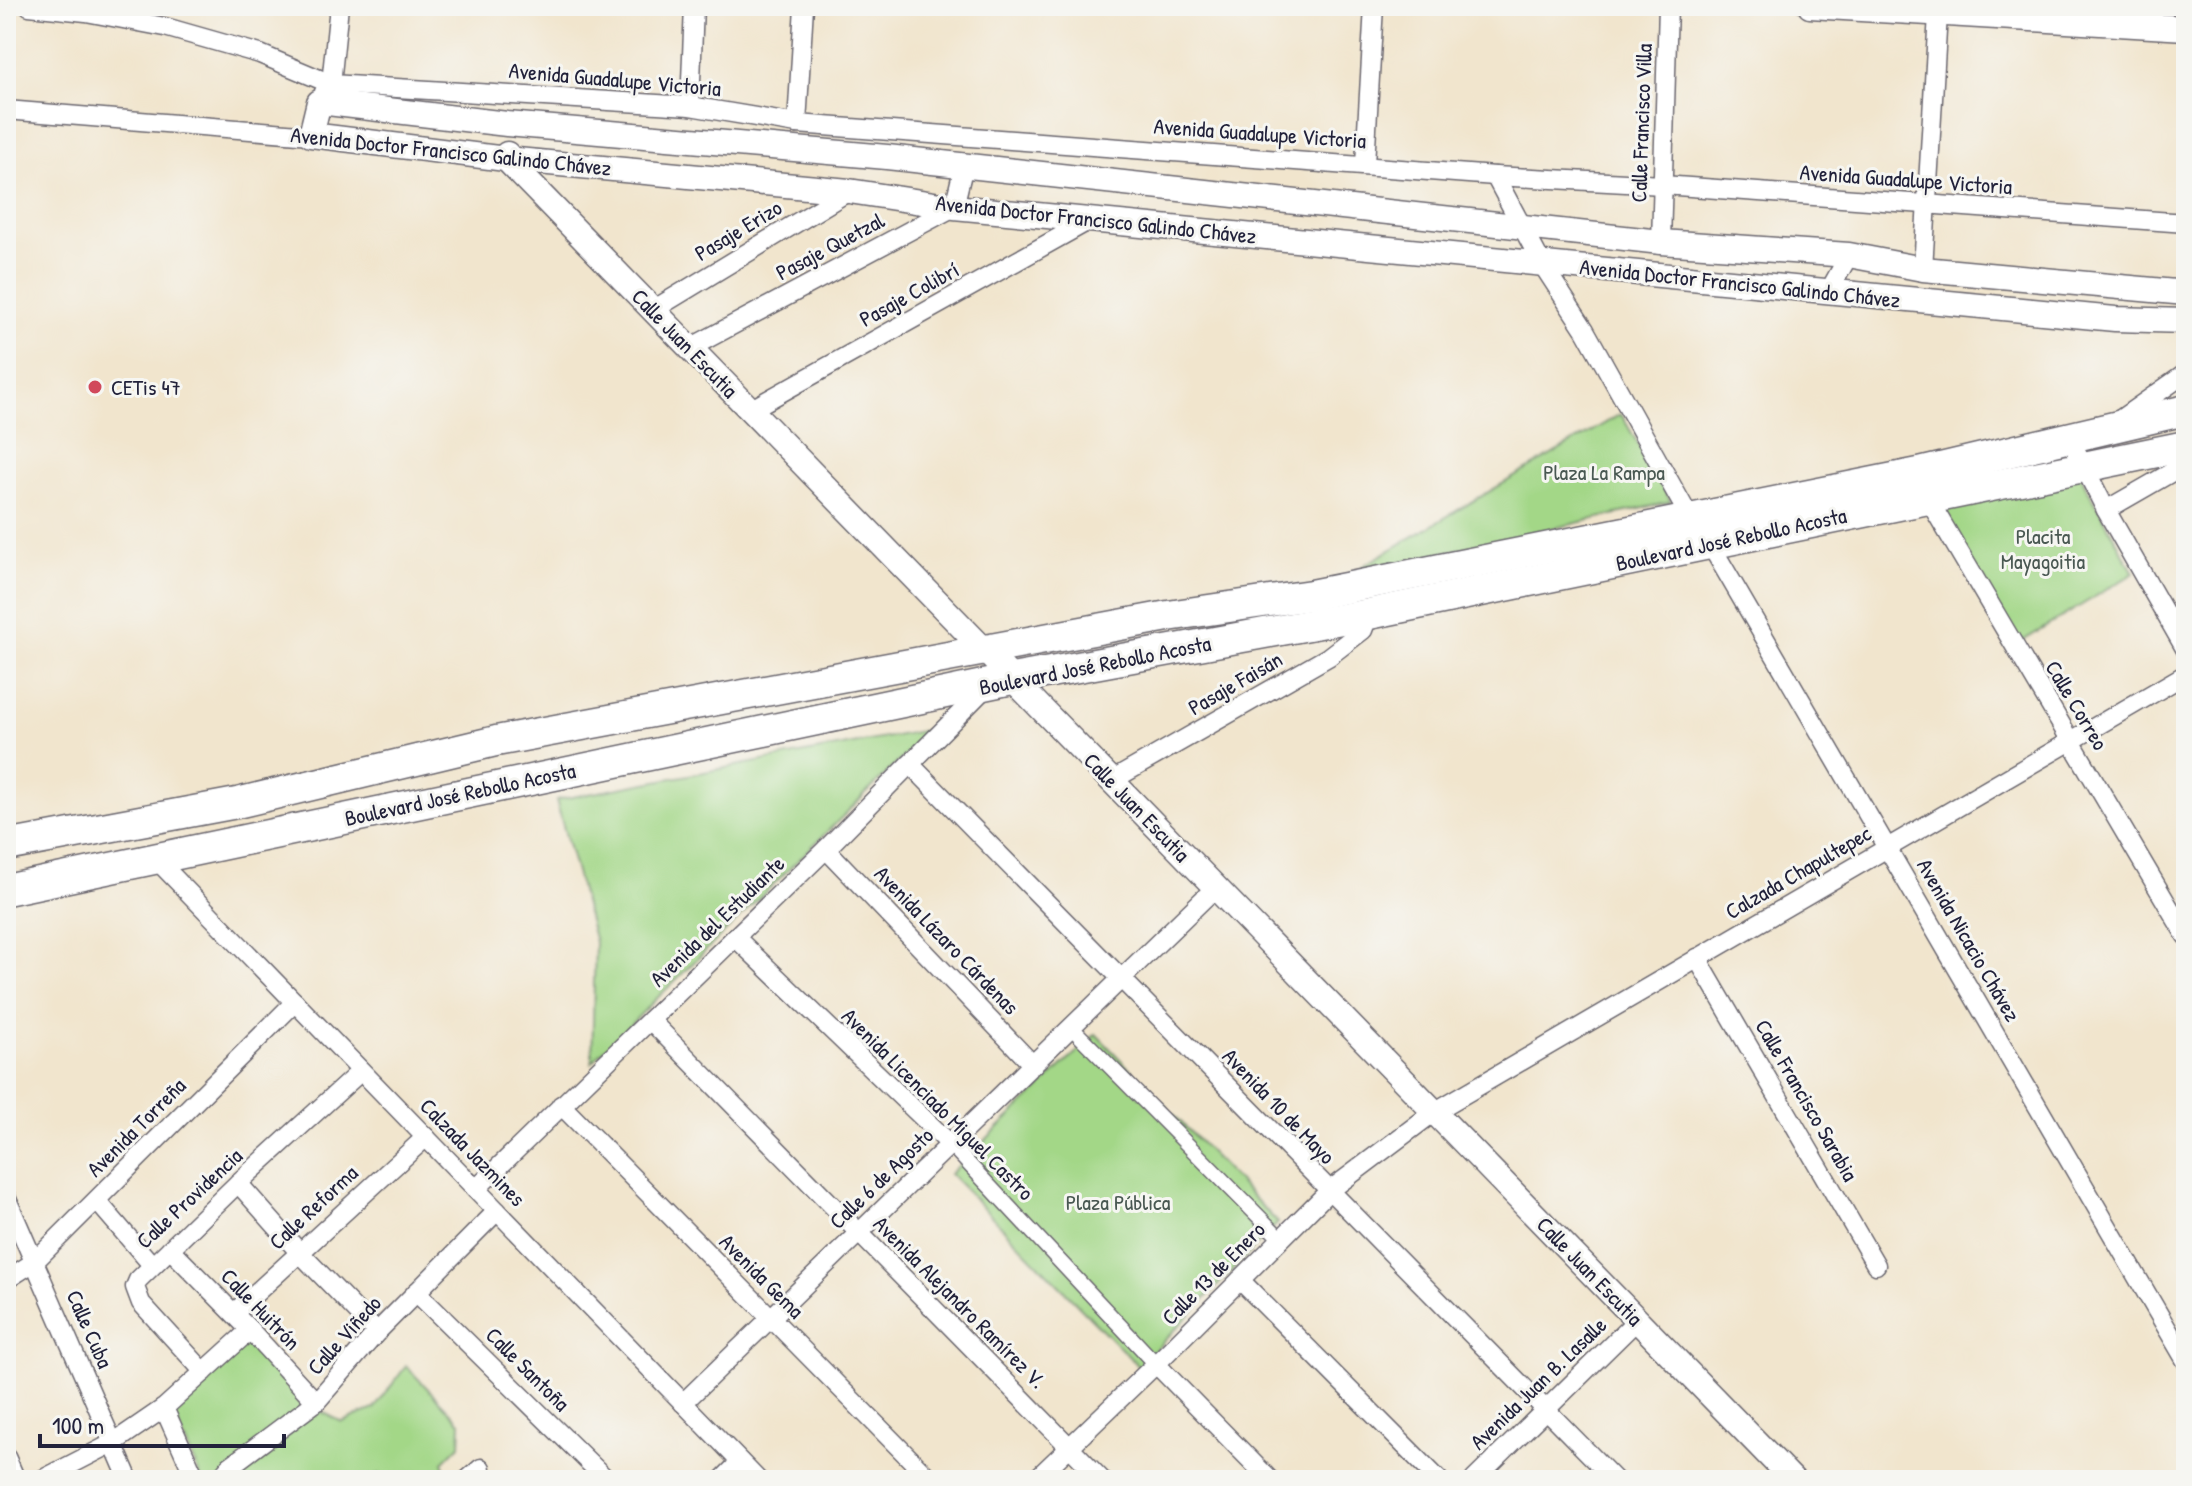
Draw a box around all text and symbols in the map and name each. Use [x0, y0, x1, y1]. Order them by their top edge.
street label: Calle Francisco Villa [1623, 43, 1659, 203]
street label: Avenida Guadalupe Victoria [508, 55, 723, 103]
street label: Avenida Guadalupe Victoria [1153, 111, 1368, 155]
street label: Avenida Doctor Francisco Galindo Chávez [289, 119, 613, 183]
street label: Avenida Guadalupe Victoria [1799, 157, 2014, 201]
street label: Avenida Doctor Francisco Galindo Chávez [934, 187, 1258, 251]
street label: Pasaje Erizo [689, 192, 787, 268]
street label: Pasaje Quetzal [771, 205, 890, 287]
street label: Avenida Doctor Francisco Galindo Chávez [1578, 251, 1902, 315]
street label: Pasaje Colibrí [854, 254, 964, 334]
street label: Calle Juan Escutia [625, 282, 745, 404]
place label: CETis 47 [111, 372, 181, 402]
marker: CETis 47 [86, 378, 104, 396]
park label: Plaza La Rampa [1543, 457, 1665, 487]
street label: Boulevard José Rebollo Acosta [1613, 500, 1849, 578]
park label: Placita Mayagoitia [2001, 521, 2086, 576]
street label: Boulevard José Rebollo Acosta [977, 628, 1214, 702]
street label: Pasaje Faisán [1182, 644, 1288, 722]
street label: Calle Correo [2039, 655, 2116, 755]
street label: Calle Juan Escutia [1077, 746, 1197, 868]
street label: Boulevard José Rebollo Acosta [342, 755, 578, 833]
street label: Calzada Chapultepec [1720, 818, 1877, 926]
street label: Avenida del Estudiante [643, 849, 791, 993]
street label: Avenida Nicacio Chávez [1910, 853, 2028, 1027]
street label: Avenida Lázaro Cárdenas [868, 859, 1026, 1021]
street label: Avenida Licenciado Miguel Castro [835, 1001, 1041, 1207]
street label: Calle Francisco Sarabia [1748, 1014, 1866, 1187]
street label: Avenida 10 de Mayo [1216, 1041, 1342, 1171]
street label: Avenida Torreña [80, 1071, 192, 1183]
street label: Calzada Jazmines [414, 1091, 532, 1213]
street label: Calle 6 de Agosto [822, 1120, 940, 1236]
street label: Calle Providencia [129, 1141, 249, 1255]
street label: Calle Reforma [262, 1158, 364, 1256]
park label: Plaza Pública [1066, 1187, 1171, 1217]
street label: Avenida Alejandro Ramírez V. [867, 1209, 1053, 1395]
street label: Calle Juan Escutia [1530, 1210, 1650, 1332]
street label: Calle 13 de Enero [1155, 1215, 1271, 1331]
street label: Avenida Gema [713, 1227, 811, 1325]
street label: Calle Huitrón [214, 1262, 308, 1356]
street label: Calle Cuba [60, 1285, 121, 1373]
street label: Calle Viñedo [300, 1289, 388, 1381]
street label: Avenida Juan B. Lasalle [1463, 1310, 1613, 1456]
street label: Calle Santoña [479, 1320, 577, 1418]
scale bar [40, 1398, 284, 1448]
text: 100 m [52, 1409, 104, 1441]

